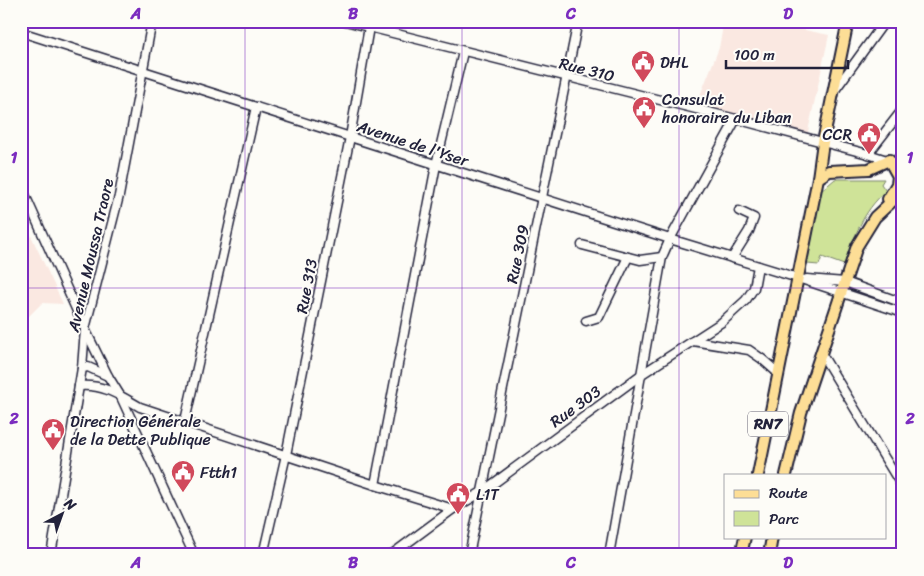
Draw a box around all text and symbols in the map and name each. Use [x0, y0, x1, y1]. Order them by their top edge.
text: A [130, 0, 141, 28]
text: B [348, 0, 359, 28]
text: C [565, 0, 577, 28]
text: D [783, 0, 793, 28]
scale bar [726, 38, 849, 70]
text: 100 m [734, 42, 775, 68]
place label: DHL [660, 48, 689, 77]
street label: Rue 310 [556, 49, 618, 90]
public building icon: DHL [630, 49, 656, 83]
place label: Consulat honoraire du Liban [661, 85, 792, 132]
public building icon: Consulat honoraire du Liban [631, 95, 657, 129]
street label: Avenue de l'Yser [352, 111, 474, 176]
place label: CCR [822, 120, 852, 149]
public building icon: CCR [856, 121, 882, 155]
text: 1 [11, 143, 18, 172]
text: 1 [907, 143, 914, 172]
street label: Avenue Moussa Traore [58, 175, 122, 336]
street label: Rue 309 [497, 222, 538, 286]
street label: Rue 313 [287, 256, 326, 316]
street label: Rue 303 [543, 377, 608, 435]
text: 2 [8, 404, 19, 433]
text: 2 [904, 404, 915, 433]
place label: Direction Générale de la Dette Publique [70, 407, 211, 454]
road number: RN7 [748, 412, 788, 436]
public building icon: Direction Générale de la Dette Publique [40, 417, 66, 451]
place label: Ftth1 [200, 458, 237, 487]
public building icon: Ftth1 [170, 459, 196, 493]
legend [724, 474, 886, 538]
place label: L1T [476, 480, 500, 509]
text: Route [769, 480, 808, 506]
public building icon: L1T [445, 481, 471, 515]
north arrow [38, 488, 88, 538]
text: N [58, 491, 82, 517]
text: Parc [769, 506, 799, 532]
text: A [130, 548, 141, 576]
text: B [348, 548, 359, 576]
text: C [565, 548, 577, 576]
text: D [783, 548, 793, 576]

